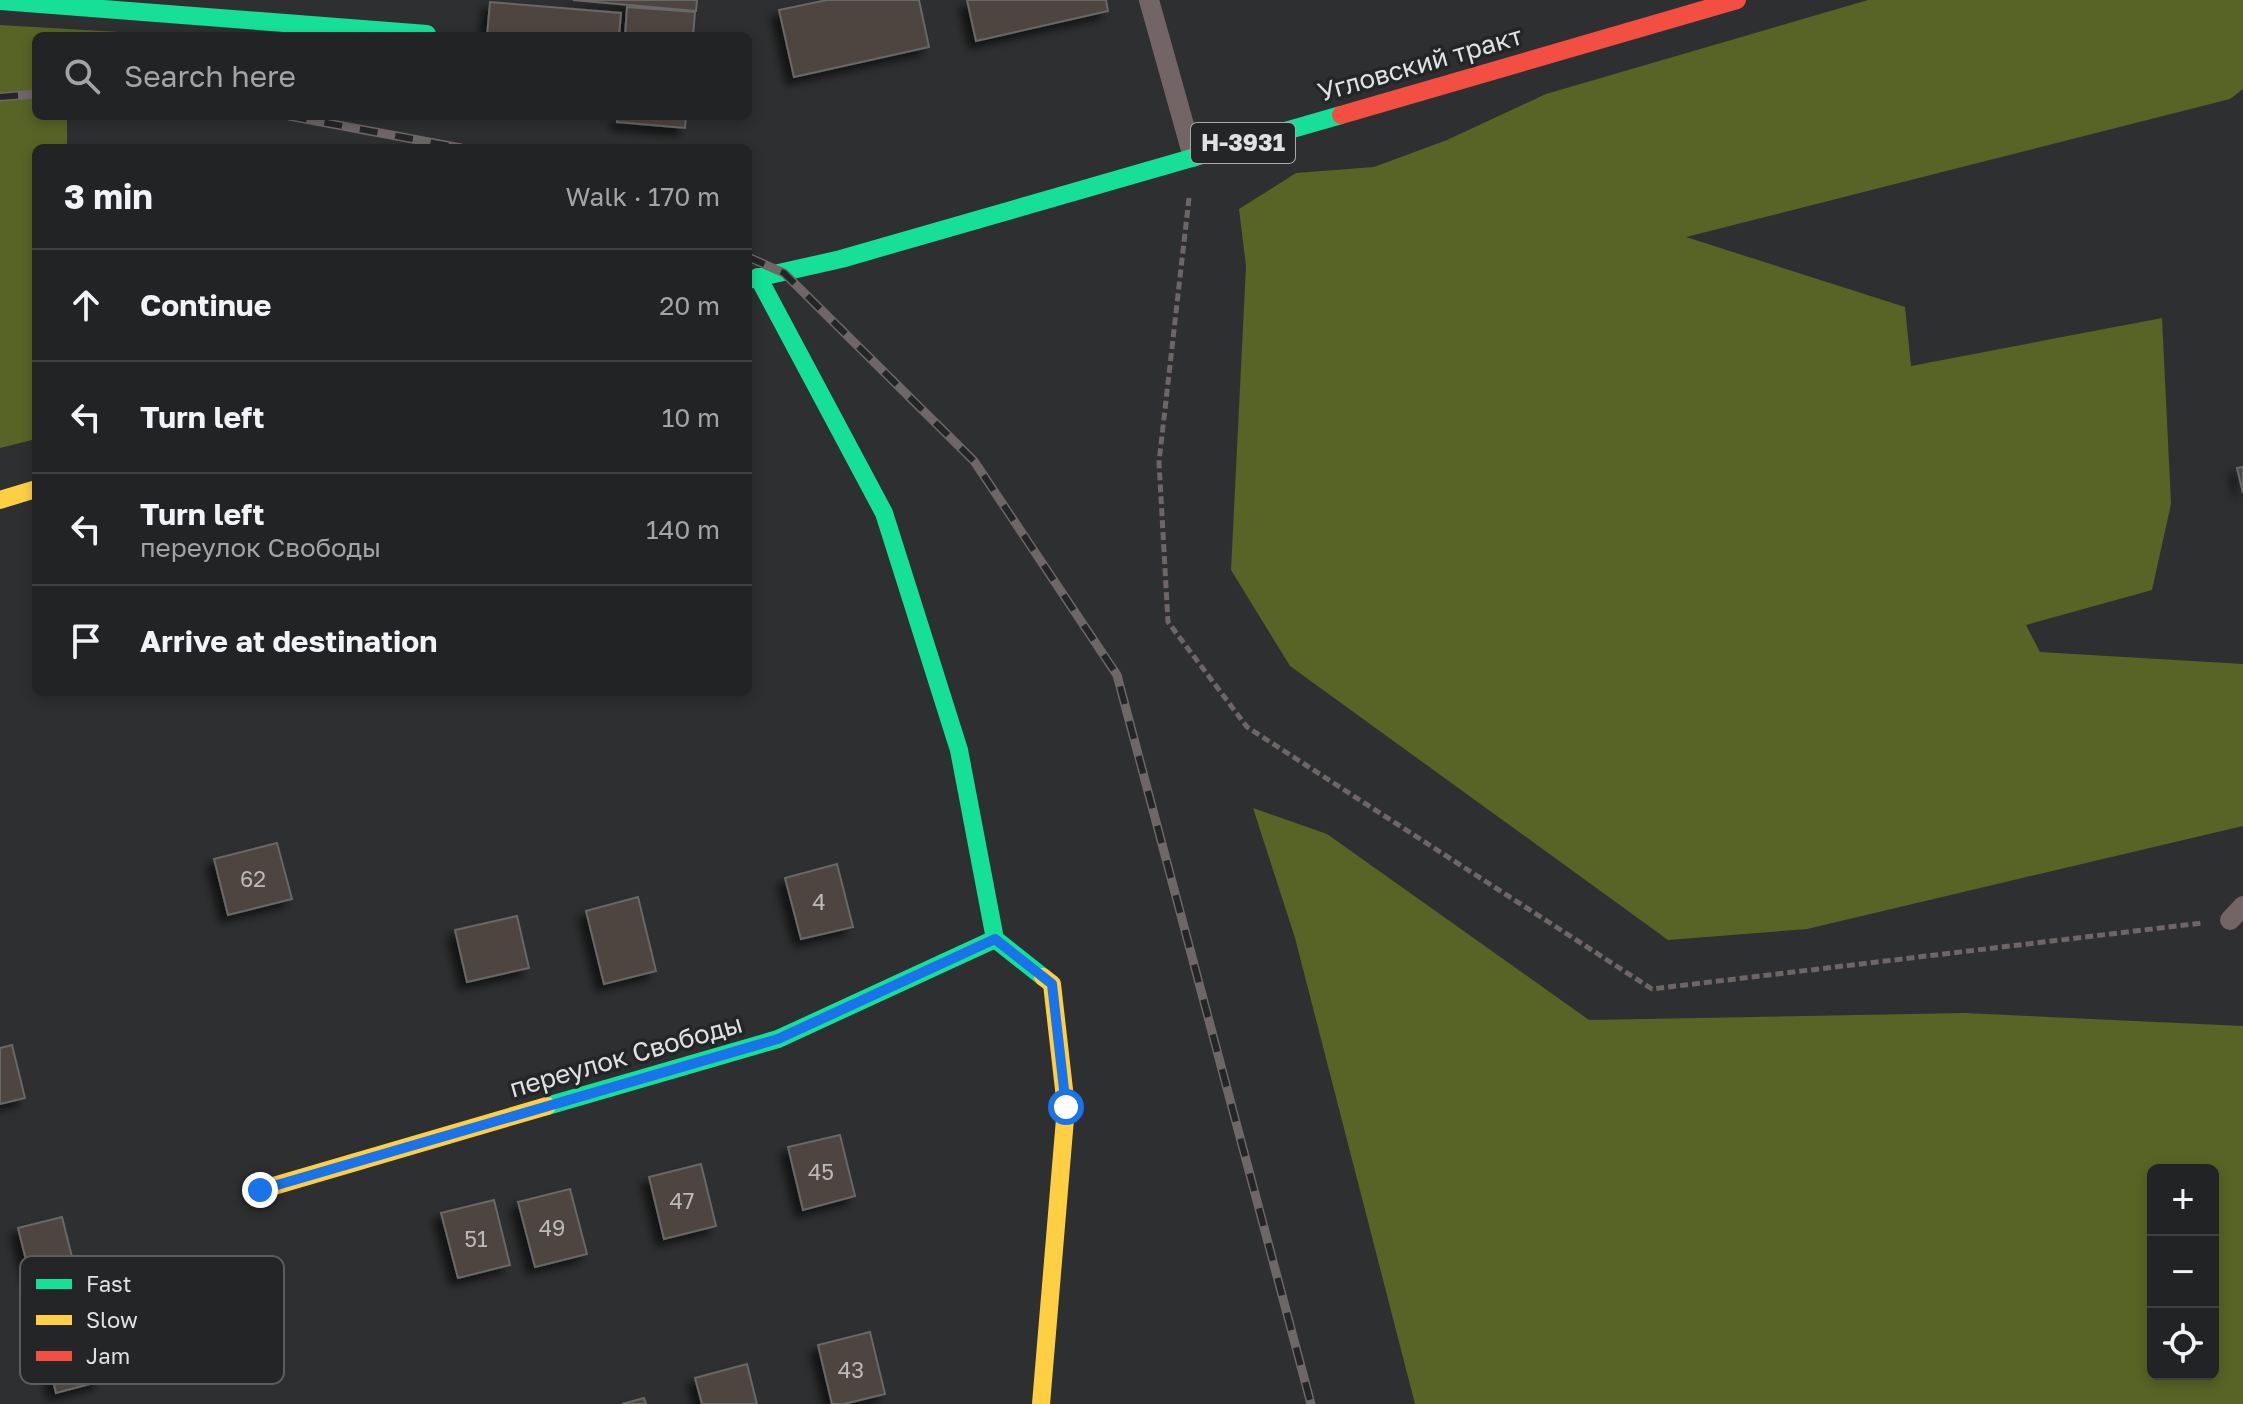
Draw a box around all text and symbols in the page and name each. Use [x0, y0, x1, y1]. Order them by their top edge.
street label: Угловский тракт [1314, 19, 1526, 108]
search box [32, 32, 752, 120]
icon: search [60, 54, 104, 98]
text: Search here [124, 58, 296, 94]
road number: Н-3931 [1191, 123, 1295, 163]
text: 3 min [64, 176, 153, 216]
text: Walk · 170 m [566, 181, 720, 212]
icon: ahead [64, 283, 108, 327]
text: Continue [140, 287, 271, 323]
text: 20 m [659, 290, 720, 321]
icon: left [64, 395, 108, 439]
text: Turn left [140, 399, 265, 435]
text: 10 m [662, 402, 720, 433]
text: Turn left [140, 496, 265, 532]
icon: left [64, 507, 108, 551]
text: 140 m [646, 514, 720, 545]
text: переулок Свободы [140, 532, 381, 563]
icon: arrive [64, 619, 108, 663]
text: Arrive at destination [140, 623, 437, 659]
house number: 62 [240, 865, 266, 892]
house number: 4 [812, 888, 826, 915]
street label: переулок Свободы [506, 1007, 746, 1104]
route start [1048, 1089, 1084, 1125]
house number: 45 [808, 1158, 834, 1185]
map controls [2147, 1164, 2219, 1380]
button: + [2147, 1164, 2219, 1236]
route end [242, 1172, 278, 1208]
house number: 47 [669, 1187, 695, 1214]
house number: 49 [539, 1214, 565, 1241]
house number: 51 [464, 1225, 488, 1252]
button: − [2147, 1236, 2219, 1308]
legend [20, 1256, 284, 1384]
text: Fast [86, 1270, 132, 1297]
text: Slow [86, 1306, 138, 1333]
button: locate [2147, 1308, 2219, 1380]
text: Jam [86, 1342, 130, 1369]
house number: 43 [838, 1356, 864, 1383]

